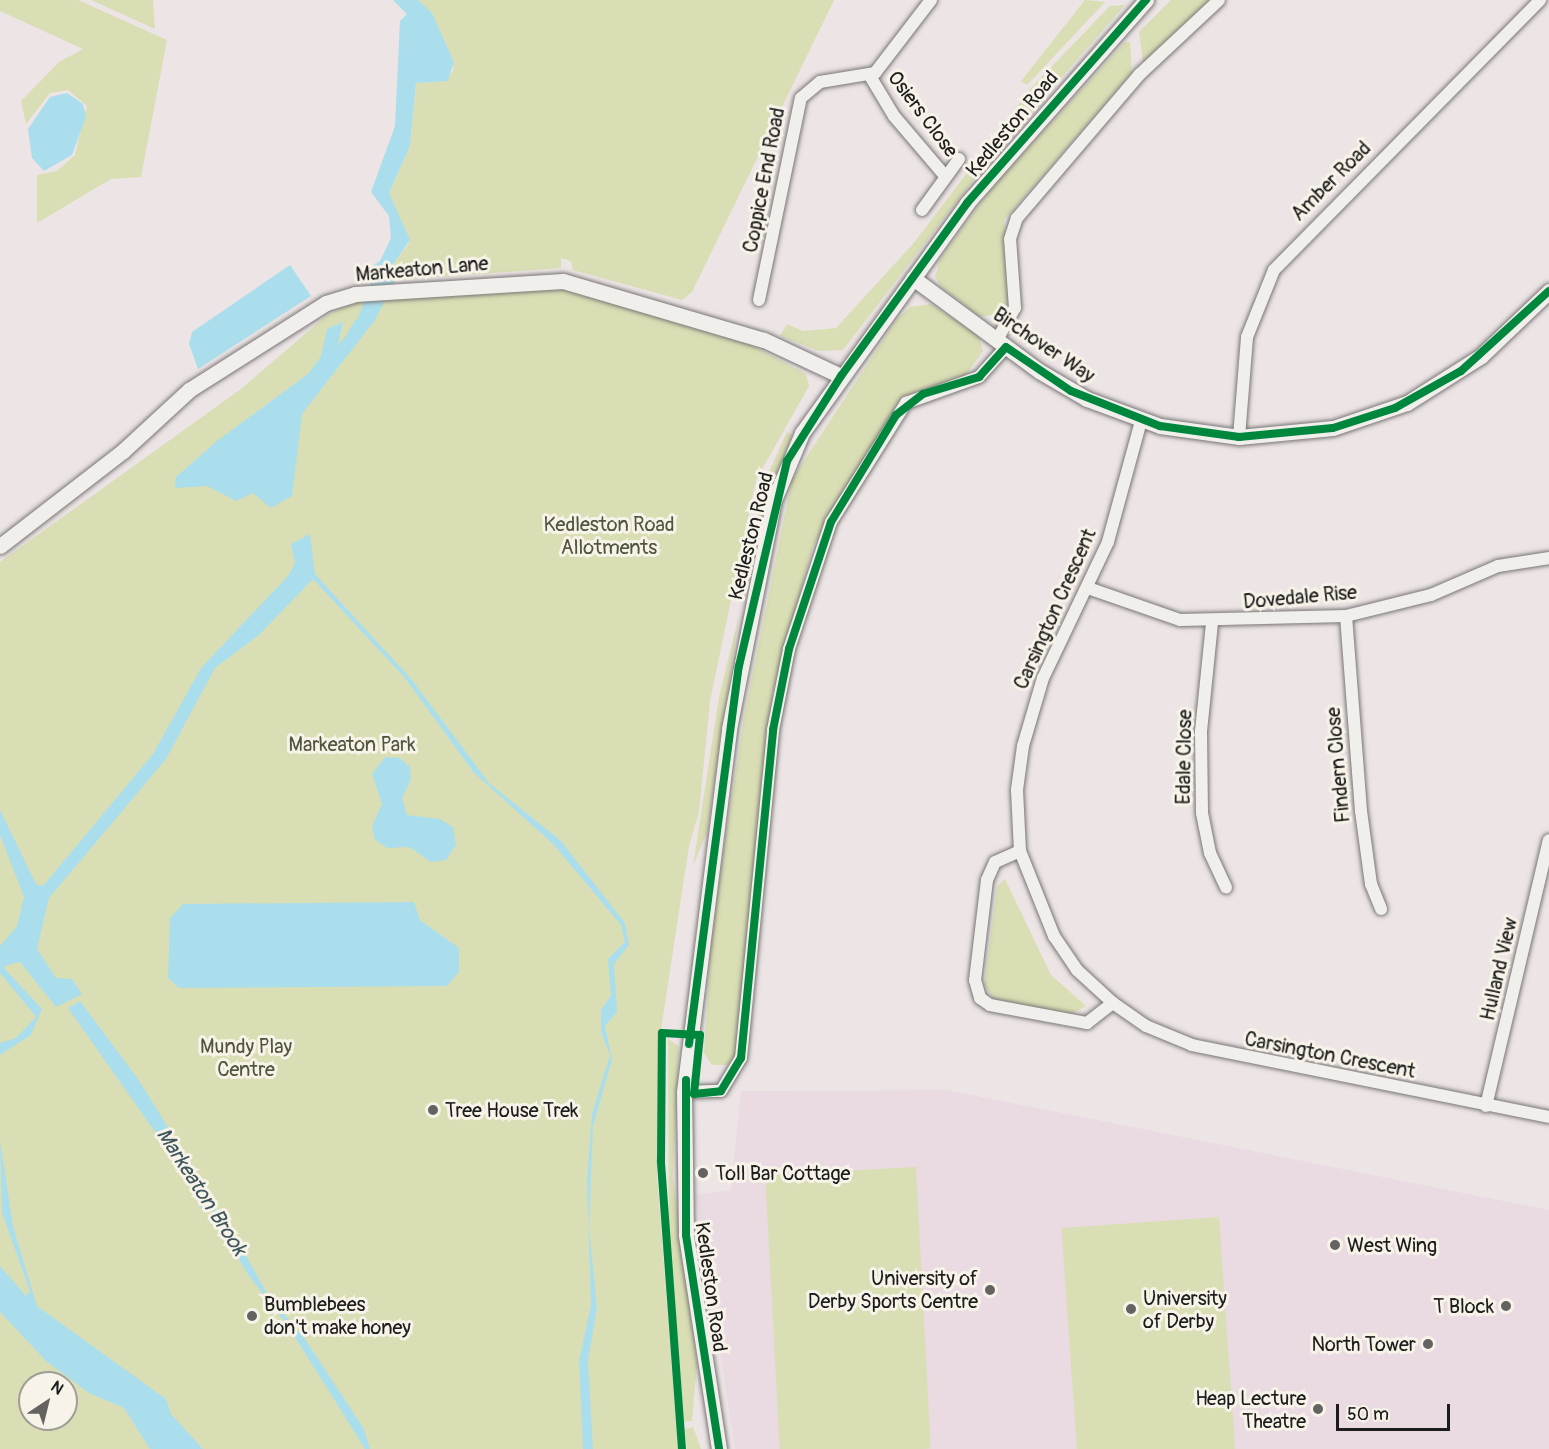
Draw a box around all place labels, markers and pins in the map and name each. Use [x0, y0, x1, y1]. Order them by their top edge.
place label: Tree House Trek [445, 1098, 578, 1122]
marker: Tree House Trek [426, 1103, 440, 1117]
place label: Toll Bar Cottage [715, 1161, 850, 1185]
marker: Toll Bar Cottage [696, 1166, 710, 1180]
place label: West Wing [1347, 1233, 1437, 1257]
marker: West Wing [1328, 1238, 1342, 1252]
place label: University of Derby Sports Centre [808, 1266, 978, 1313]
marker: University of Derby Sports Centre [983, 1283, 997, 1297]
place label: University of Derby [1143, 1286, 1227, 1333]
place label: Bumblebees don't make honey [264, 1292, 411, 1339]
place label: T Block [1433, 1294, 1494, 1318]
marker: T Block [1499, 1299, 1513, 1313]
marker: University of Derby [1124, 1302, 1138, 1316]
marker: Bumblebees don't make honey [245, 1309, 259, 1323]
place label: North Tower [1312, 1332, 1416, 1356]
marker: North Tower [1421, 1337, 1435, 1351]
place label: Heap Lecture Theatre [1195, 1386, 1306, 1433]
marker: Heap Lecture Theatre [1311, 1402, 1325, 1416]

